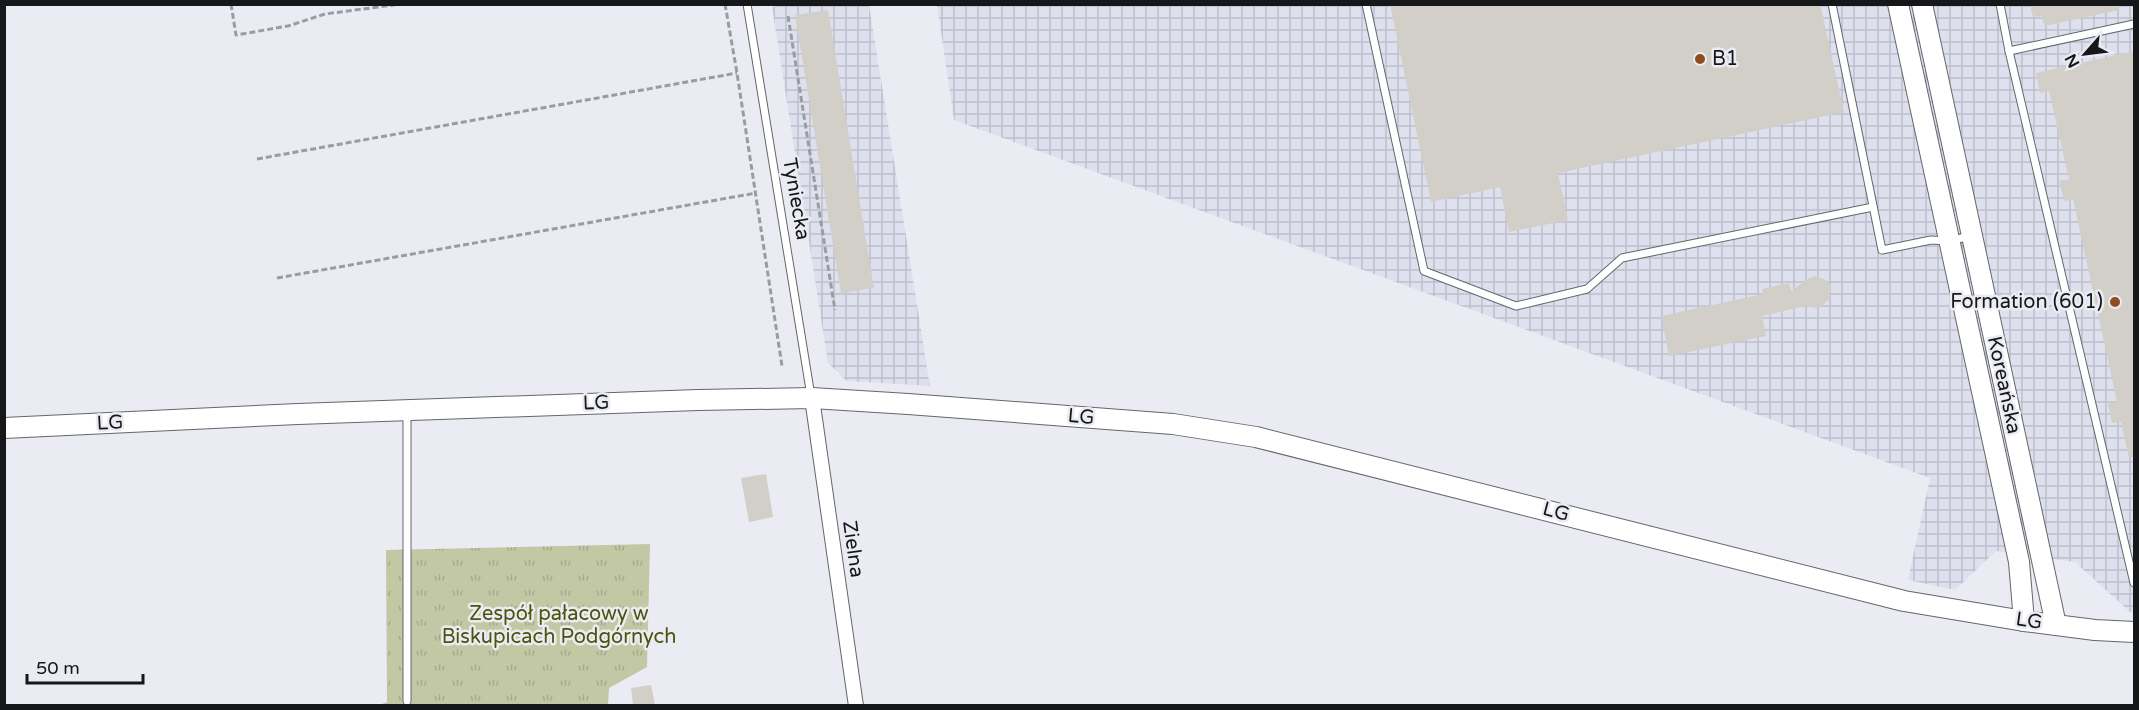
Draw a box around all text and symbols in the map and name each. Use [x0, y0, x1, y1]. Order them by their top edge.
north arrow [2055, 24, 2115, 84]
place label: B1 [1712, 47, 1738, 71]
text: N [2061, 50, 2084, 71]
marker: B1 [1693, 52, 1707, 66]
street label: Tyniecka [777, 156, 815, 242]
place label: Formation (601) [1950, 290, 2103, 314]
marker: Formation (601) [2108, 295, 2122, 309]
street label: Koreańska [1982, 334, 2026, 436]
street label: LG [582, 391, 610, 415]
street label: LG [1067, 404, 1095, 430]
street label: LG [96, 410, 124, 436]
street label: LG [1540, 497, 1572, 527]
street label: Zielna [837, 519, 869, 579]
park label: Zespół pałacowy w Biskupicach Podgórnych [442, 602, 676, 649]
street label: LG [2014, 607, 2044, 635]
scale bar [27, 647, 142, 685]
text: 50 m [36, 657, 80, 679]

